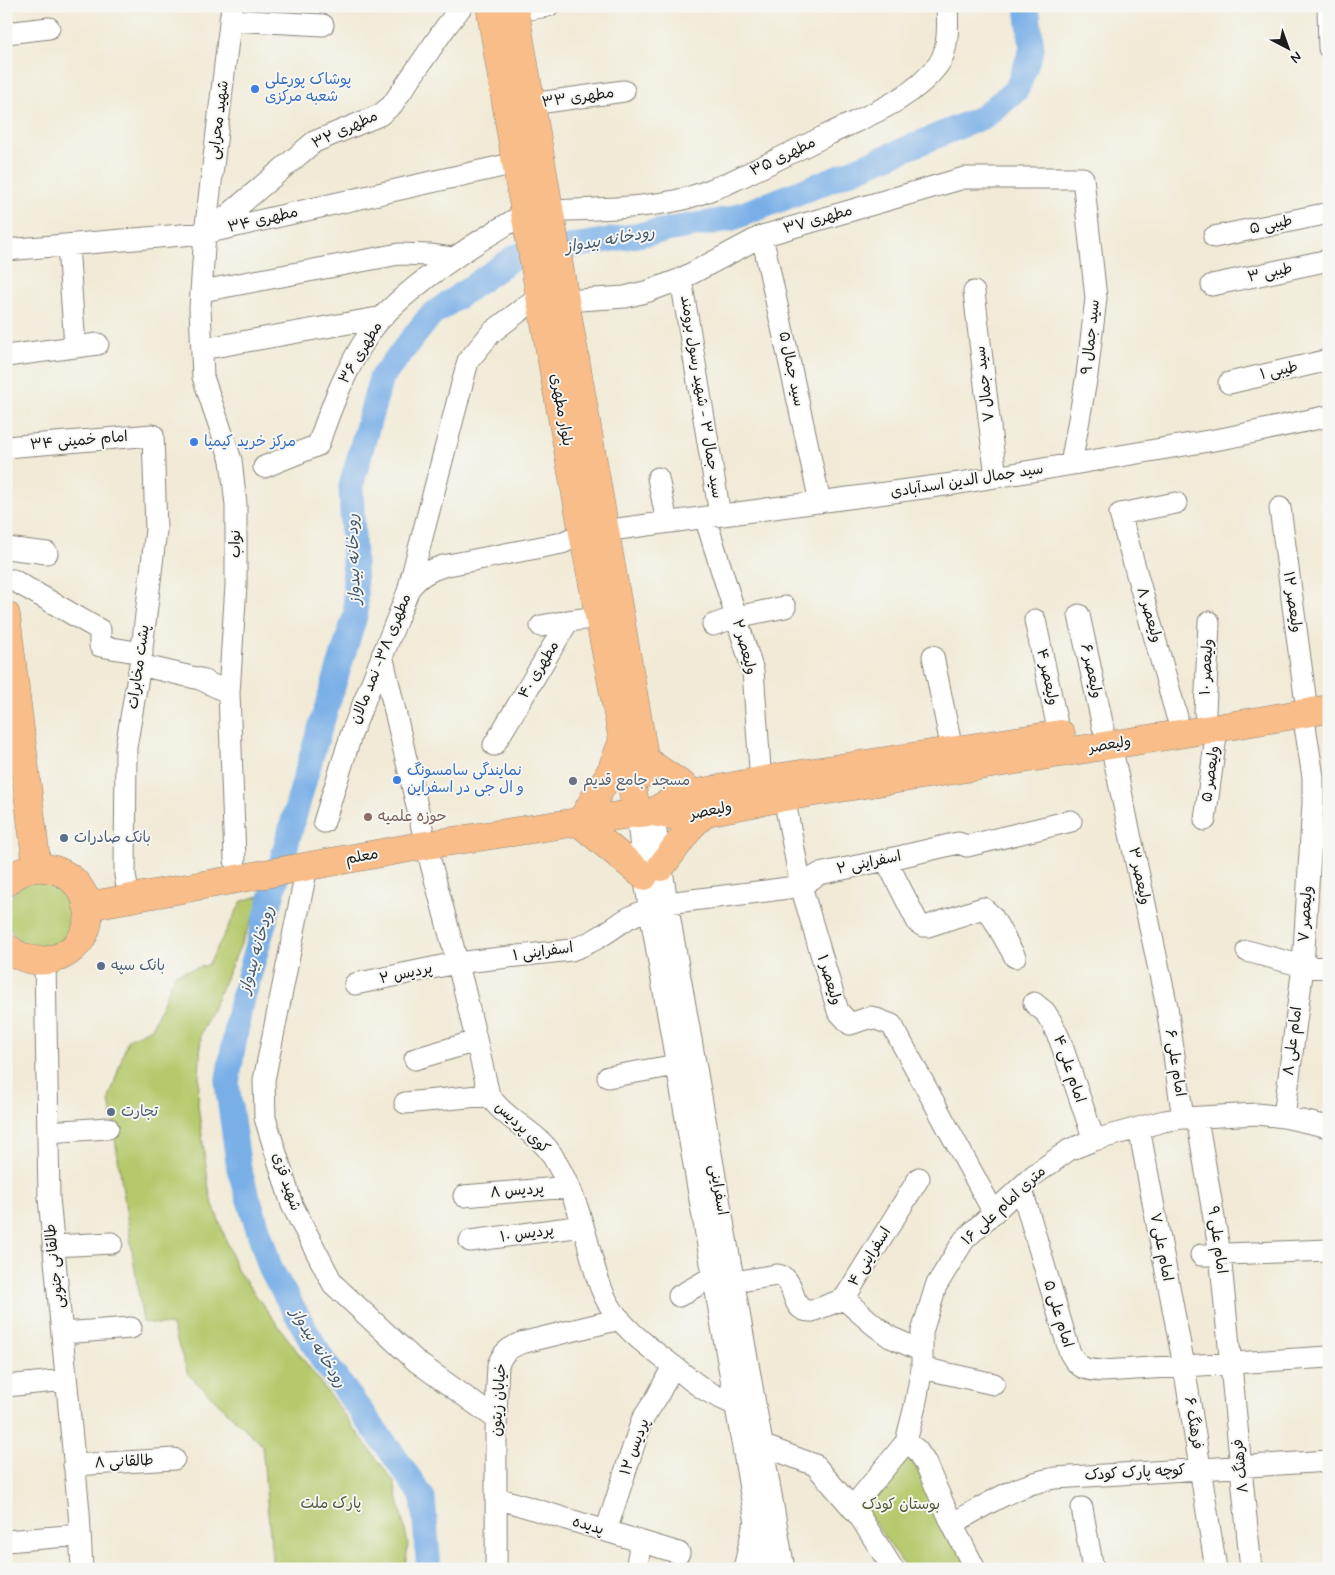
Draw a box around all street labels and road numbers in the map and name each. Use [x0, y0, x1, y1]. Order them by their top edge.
street label: شهید محرابی [204, 79, 234, 161]
street label: مطهری ۳۳ [541, 83, 615, 113]
street label: مطهری ۳۲ [309, 106, 381, 154]
street label: مطهری ۳۵ [747, 133, 819, 181]
street label: مطهری ۳۷ [781, 201, 855, 239]
street label: مطهری ۳۴ [226, 202, 300, 238]
street label: طیبی ۵ [1248, 211, 1294, 239]
street label: طیبی ۳ [1246, 259, 1294, 287]
street label: سید جمال ۳ - شهید رسول برومند [675, 294, 727, 500]
street label: سید جمال ۹ [1077, 298, 1105, 376]
street label: مطهری ۳۶ [335, 318, 387, 388]
street label: سید جمال ۵ [773, 330, 809, 408]
street label: سید جمال ۷ [970, 345, 1000, 423]
street label: طیبی ۱ [1258, 357, 1300, 385]
street label: بلوار مطهری [545, 372, 577, 448]
street label: امام خمینی ۳۴ [29, 427, 129, 455]
street label: سید جمال الدین اسدآبادی [889, 459, 1045, 503]
street label: نواب [226, 530, 246, 558]
street label: ولیعصر ۱۲ [1278, 570, 1306, 634]
street label: ولیعصر ۸ [1132, 585, 1166, 645]
street label: مطهری ۳۸- نمد مالان [346, 591, 416, 727]
street label: ولیعصر ۲ [727, 617, 761, 677]
street label: پشت مخابرات [123, 623, 155, 711]
street label: مطهری ۴۰ [514, 637, 564, 703]
street label: ولیعصر ۱۰ [1196, 638, 1218, 696]
street label: ولیعصر ۶ [1075, 642, 1107, 700]
street label: ولیعصر ۴ [1031, 647, 1063, 707]
street label: ولیعصر [1086, 732, 1132, 758]
street label: ولیعصر ۵ [1197, 745, 1225, 803]
street label: ولیعصر [686, 797, 734, 825]
street label: معلم [344, 844, 380, 871]
street label: ولیعصر ۳ [1123, 845, 1155, 907]
street label: اسفراینی ۲ [835, 846, 903, 880]
street label: ولیعصر ۷ [1294, 885, 1318, 943]
street label: اسفراینی ۱ [512, 938, 574, 966]
street label: ولیعصر ۱ [812, 952, 846, 1008]
street label: پردیس ۲ [378, 959, 434, 989]
street label: امام علی ۸ [1279, 1005, 1307, 1077]
street label: امام علی ۶ [1160, 1028, 1190, 1098]
street label: امام علی ۴ [1048, 1033, 1090, 1105]
street label: کوی پردیس [490, 1097, 554, 1159]
street label: شهید قزی [267, 1150, 305, 1214]
street label: ۱۶ متری امام علی [958, 1162, 1050, 1250]
street label: اسفراینی [704, 1163, 732, 1217]
street label: پردیس ۸ [489, 1179, 545, 1203]
street label: امام علی ۹ [1202, 1205, 1232, 1275]
street label: امام علی ۷ [1145, 1211, 1177, 1283]
street label: پردیس ۱۰ [499, 1220, 555, 1248]
street label: طالقانی جنوبی [41, 1223, 69, 1309]
street label: اسفراینی ۴ [844, 1223, 896, 1291]
street label: امام علی ۵ [1038, 1278, 1078, 1350]
street label: خیابان زیتون [486, 1363, 512, 1437]
street label: فرهنگ ۶ [1179, 1395, 1207, 1451]
street label: پردیس ۱۲ [615, 1416, 655, 1478]
street label: فرهنگ ۸ [1228, 1438, 1254, 1494]
street label: طالقانی ۸ [94, 1450, 154, 1474]
street label: کوچه پارک کودک [1084, 1460, 1186, 1486]
street label: پدیده [570, 1512, 606, 1540]

